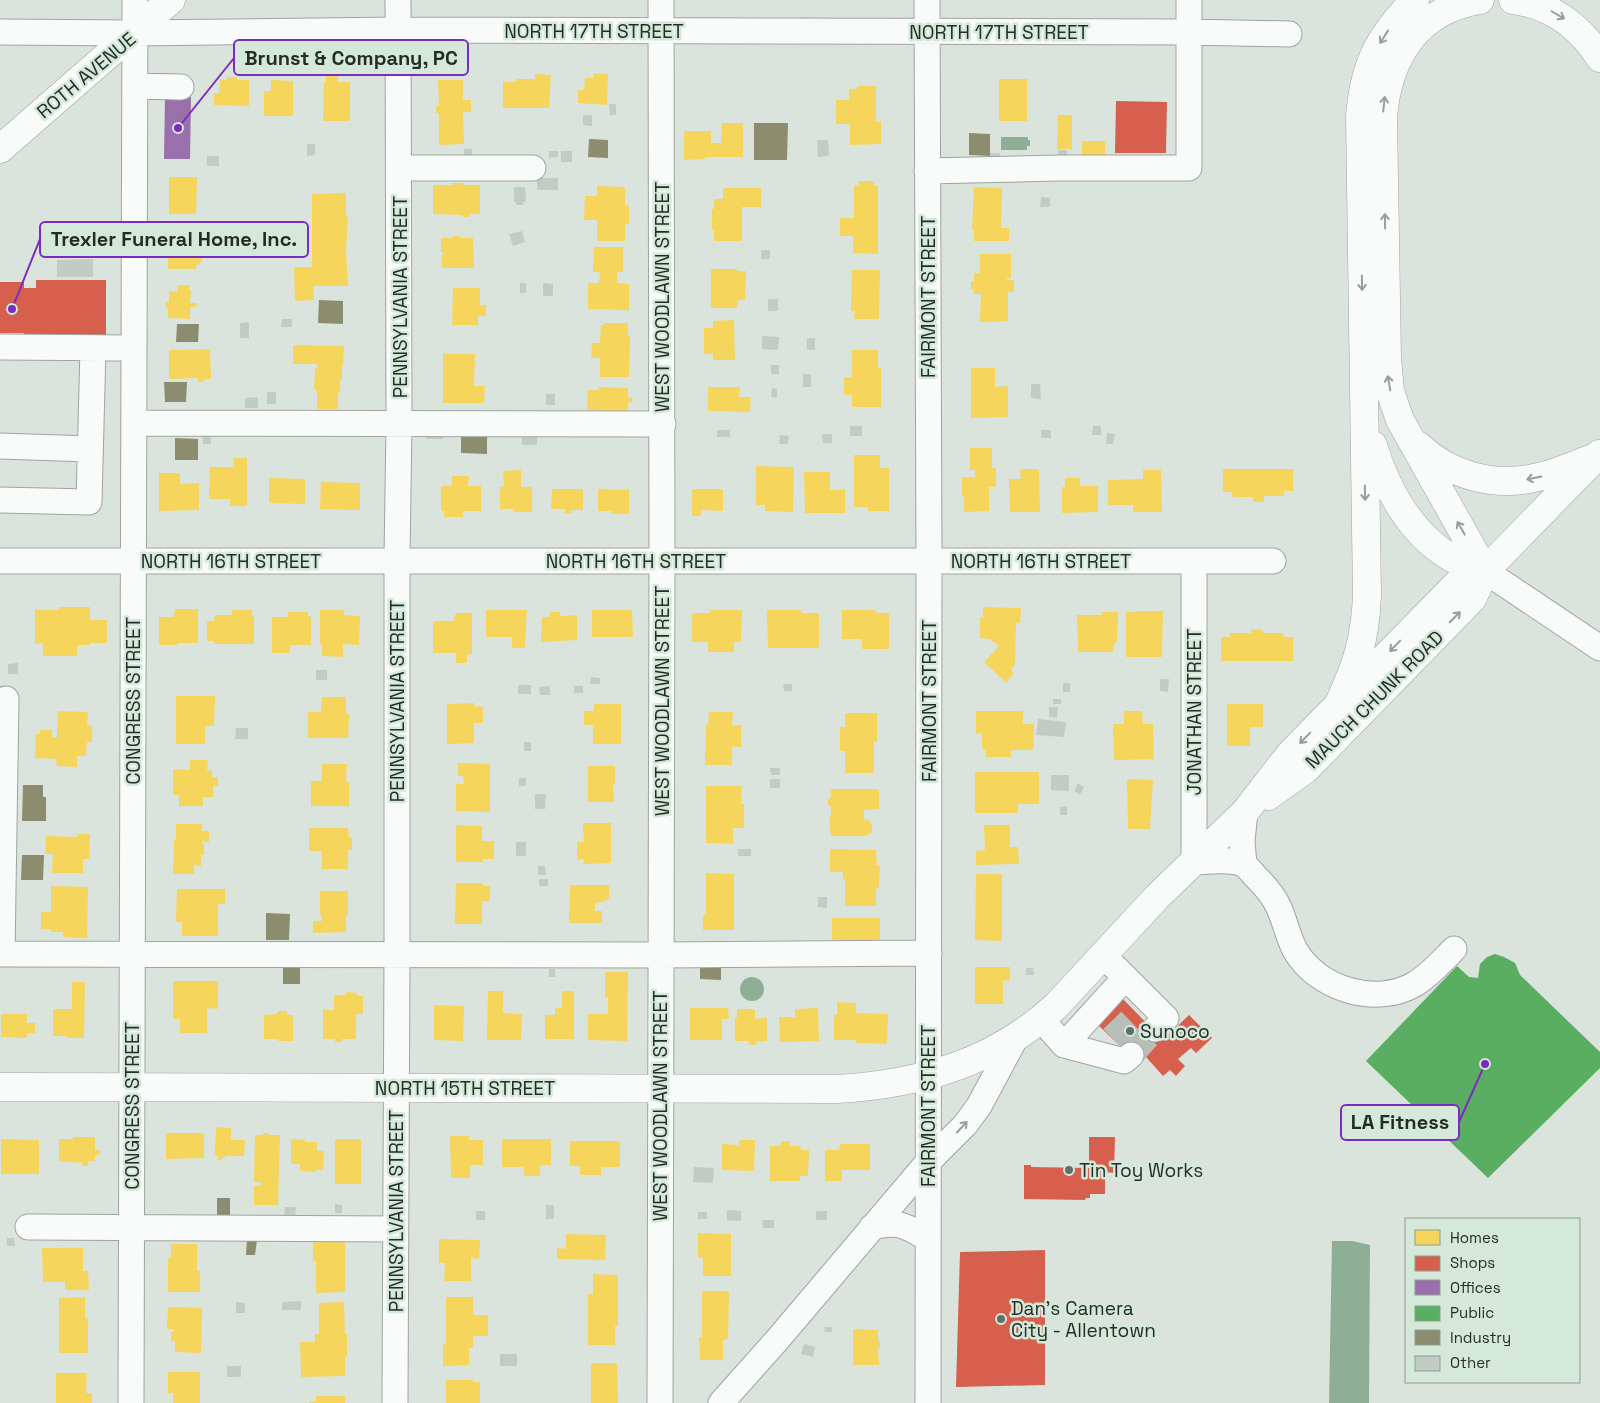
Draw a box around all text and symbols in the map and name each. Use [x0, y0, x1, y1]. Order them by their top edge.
one-way arrow [1551, 10, 1566, 20]
street label: NORTH 17TH STREET [504, 19, 684, 44]
street label: NORTH 17TH STREET [909, 20, 1089, 45]
street label: ROTH AVENUE [32, 27, 141, 124]
one-way arrow [1378, 30, 1388, 44]
callout: Brunst & Company, PC [234, 40, 468, 75]
text: Brunst & Company, PC [244, 45, 458, 71]
one-way arrow [1379, 97, 1389, 113]
street label: WEST WOODLAWN STREET [650, 182, 675, 412]
street label: PENNSYLVANIA STREET [388, 196, 413, 398]
one-way arrow [1380, 213, 1390, 230]
street label: FAIRMONT STREET [916, 216, 941, 378]
callout: Trexler Funeral Home, Inc. [40, 222, 308, 257]
text: Trexler Funeral Home, Inc. [51, 226, 297, 252]
one-way arrow [1358, 274, 1367, 290]
one-way arrow [1384, 376, 1394, 392]
one-way arrow [1526, 474, 1542, 483]
one-way arrow [1360, 484, 1370, 501]
one-way arrow [1456, 521, 1466, 535]
street label: NORTH 16TH STREET [141, 549, 321, 574]
street label: NORTH 16TH STREET [546, 549, 726, 574]
street label: NORTH 16TH STREET [951, 549, 1131, 574]
street label: WEST WOODLAWN STREET [650, 586, 675, 816]
street label: PENNSYLVANIA STREET [385, 600, 410, 802]
one-way arrow [1449, 610, 1461, 623]
street label: CONGRESS STREET [121, 617, 146, 785]
street label: FAIRMONT STREET [917, 620, 942, 782]
street label: MAUCH CHUNK ROAD [1300, 625, 1449, 774]
street label: JONATHAN STREET [1182, 629, 1207, 795]
one-way arrow [1389, 640, 1401, 652]
one-way arrow [1299, 732, 1311, 744]
street label: WEST WOODLAWN STREET [648, 991, 673, 1221]
place label: Sunoco [1140, 1019, 1210, 1044]
street label: CONGRESS STREET [120, 1022, 145, 1190]
street label: FAIRMONT STREET [916, 1025, 941, 1187]
marker: Sunoco [1124, 1025, 1136, 1037]
street label: NORTH 15TH STREET [375, 1076, 555, 1101]
callout: LA Fitness [1341, 1105, 1459, 1140]
text: LA Fitness [1351, 1109, 1449, 1135]
street label: PENNSYLVANIA STREET [384, 1110, 409, 1312]
one-way arrow [956, 1121, 968, 1134]
place label: Tin Toy Works [1079, 1158, 1203, 1183]
marker: Tin Toy Works [1063, 1164, 1075, 1176]
legend [1405, 1218, 1580, 1383]
text: Homes [1450, 1228, 1499, 1247]
text: Shops [1450, 1253, 1495, 1272]
text: Offices [1450, 1278, 1501, 1297]
place label: Dan's Camera City - Allentown [1011, 1296, 1156, 1343]
text: Public [1450, 1303, 1494, 1322]
marker: Dan's Camera City - Allentown [995, 1313, 1007, 1325]
text: Industry [1450, 1328, 1511, 1347]
text: Other [1450, 1353, 1491, 1372]

